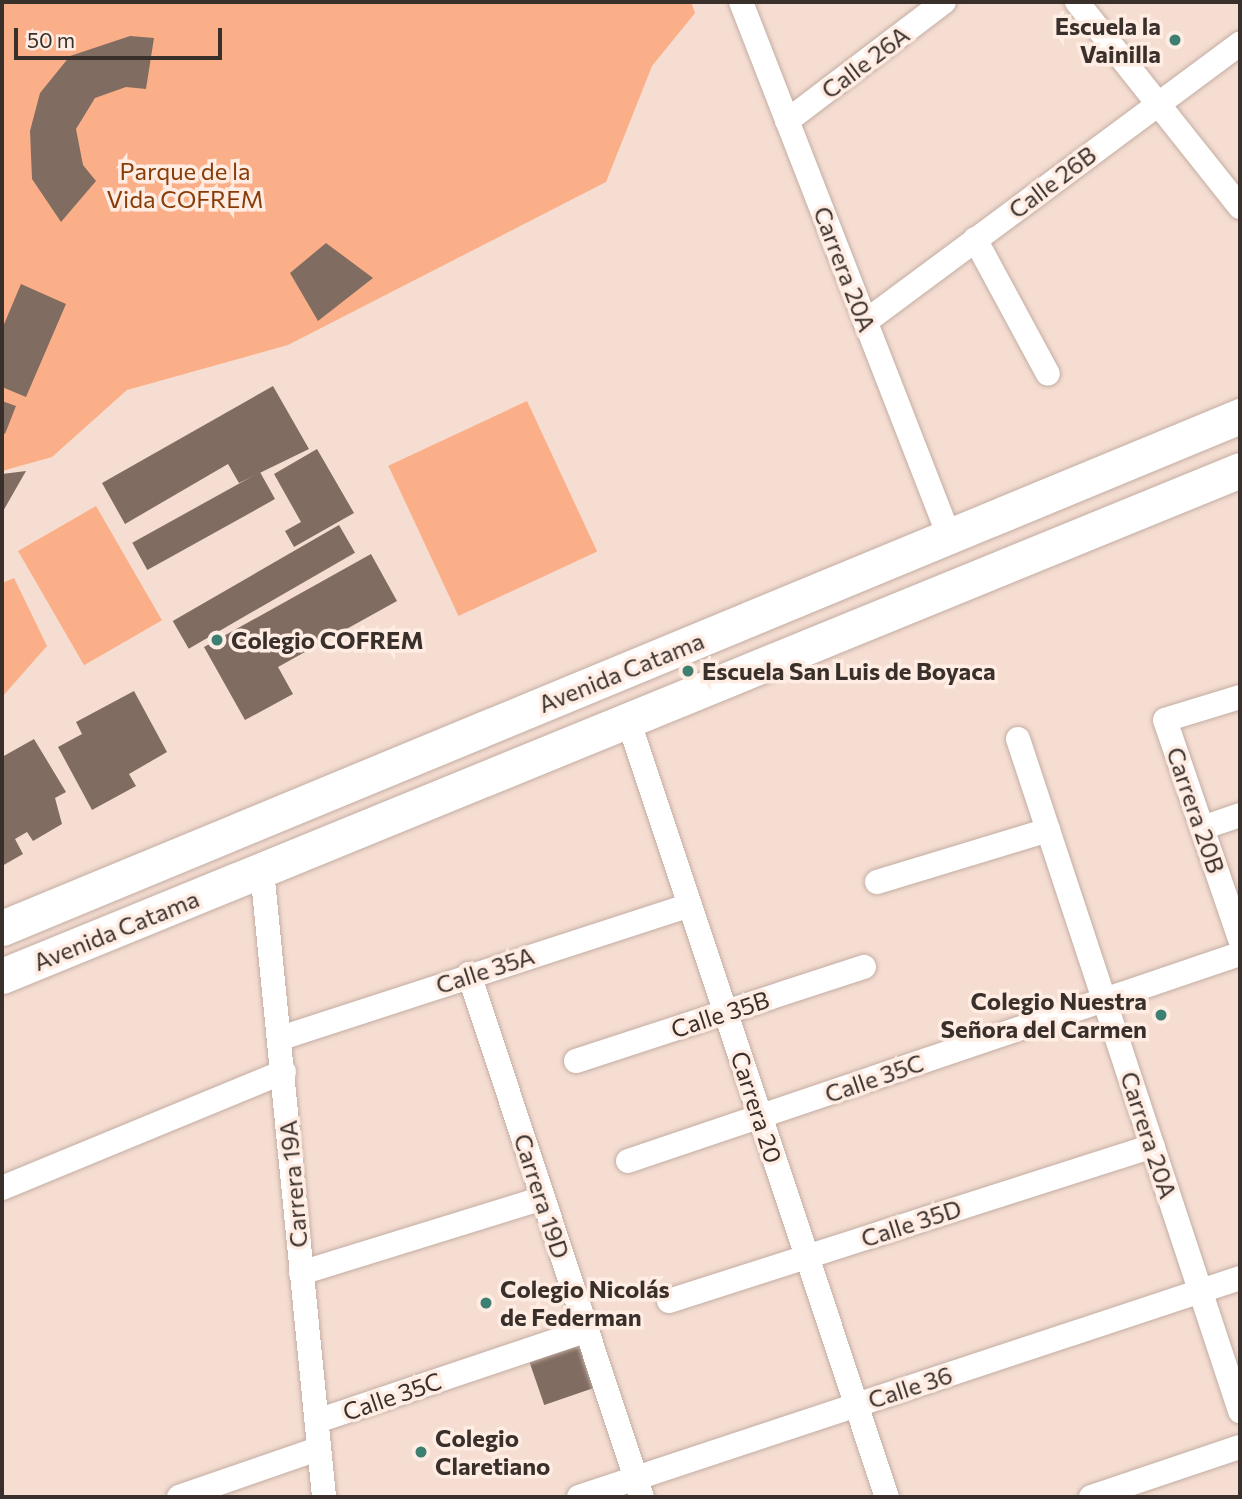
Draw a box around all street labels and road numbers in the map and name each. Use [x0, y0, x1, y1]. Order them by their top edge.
street label: Calle 26A [815, 20, 915, 104]
street label: Calle 26B [1003, 140, 1101, 224]
street label: Carrera 20A [808, 202, 882, 336]
street label: Avenida Catama [534, 626, 708, 718]
street label: Carrera 20B [1161, 743, 1231, 877]
street label: Avenida Catama [29, 884, 203, 976]
street label: Calle 35A [432, 941, 538, 999]
street label: Calle 35B [667, 985, 773, 1043]
street label: Carrera 20 [725, 1047, 789, 1167]
street label: Calle 35C [821, 1048, 927, 1108]
street label: Carrera 20A [1115, 1068, 1183, 1202]
street label: Carrera 19A [273, 1119, 313, 1249]
street label: Carrera 19D [508, 1130, 576, 1262]
street label: Calle 35D [857, 1193, 965, 1253]
street label: Calle 36 [864, 1360, 956, 1414]
street label: Calle 35C [339, 1366, 445, 1426]

